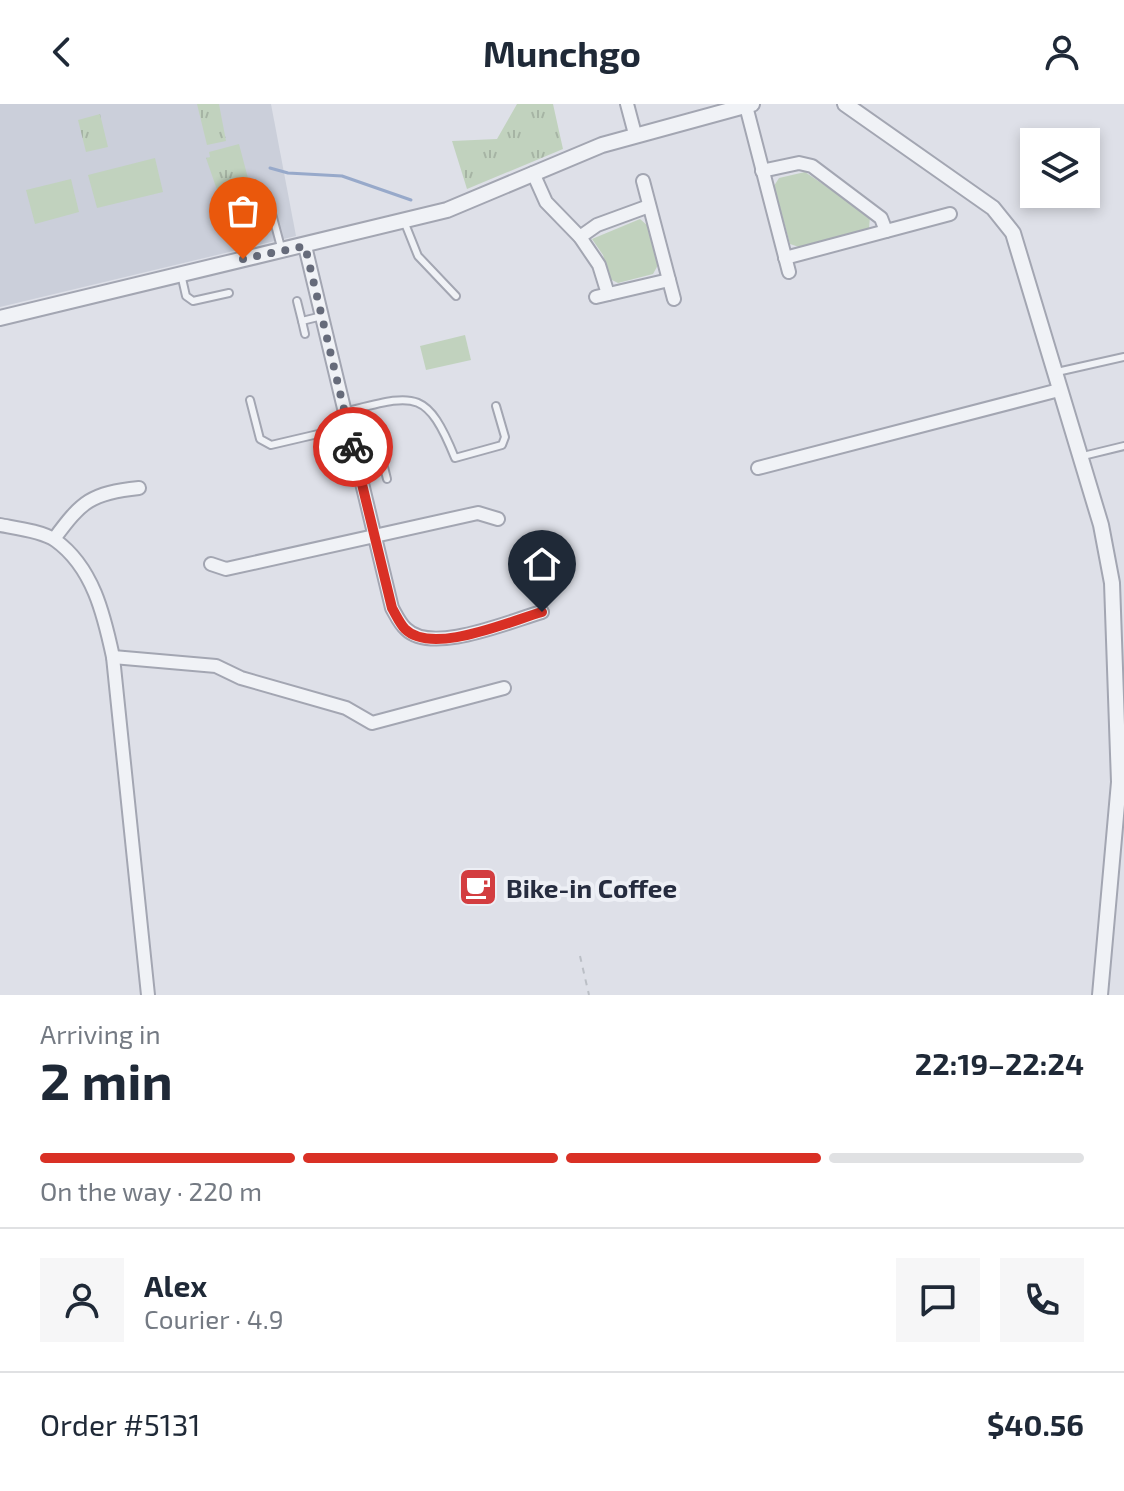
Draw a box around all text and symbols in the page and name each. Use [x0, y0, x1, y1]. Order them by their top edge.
icon: back [40, 30, 84, 74]
icon: person [1040, 30, 1084, 74]
text: Munchgo [483, 31, 641, 74]
map controls [1020, 128, 1100, 208]
button: layers [1020, 128, 1100, 208]
pin [209, 177, 277, 259]
icon: bag [221, 189, 265, 233]
courier [313, 407, 393, 487]
icon: bike [331, 425, 375, 469]
pin [508, 530, 576, 612]
icon: home [520, 542, 564, 586]
cafe icon: Bike-in Coffee [457, 866, 499, 908]
place label: Bike-in Coffee [506, 872, 677, 903]
text: Arriving in [40, 1018, 161, 1049]
text: 22:19–22:24 [915, 1045, 1084, 1081]
text: 2 min [40, 1048, 173, 1110]
text: On the way · 220 m [40, 1175, 262, 1206]
button: person [40, 1258, 124, 1342]
button: chat [896, 1258, 980, 1342]
button: phone [1000, 1258, 1084, 1342]
text: Alex [144, 1267, 207, 1303]
text: Courier · 4.9 [144, 1303, 284, 1334]
text: Order #5131 [40, 1406, 200, 1442]
text: $40.56 [987, 1406, 1084, 1442]

